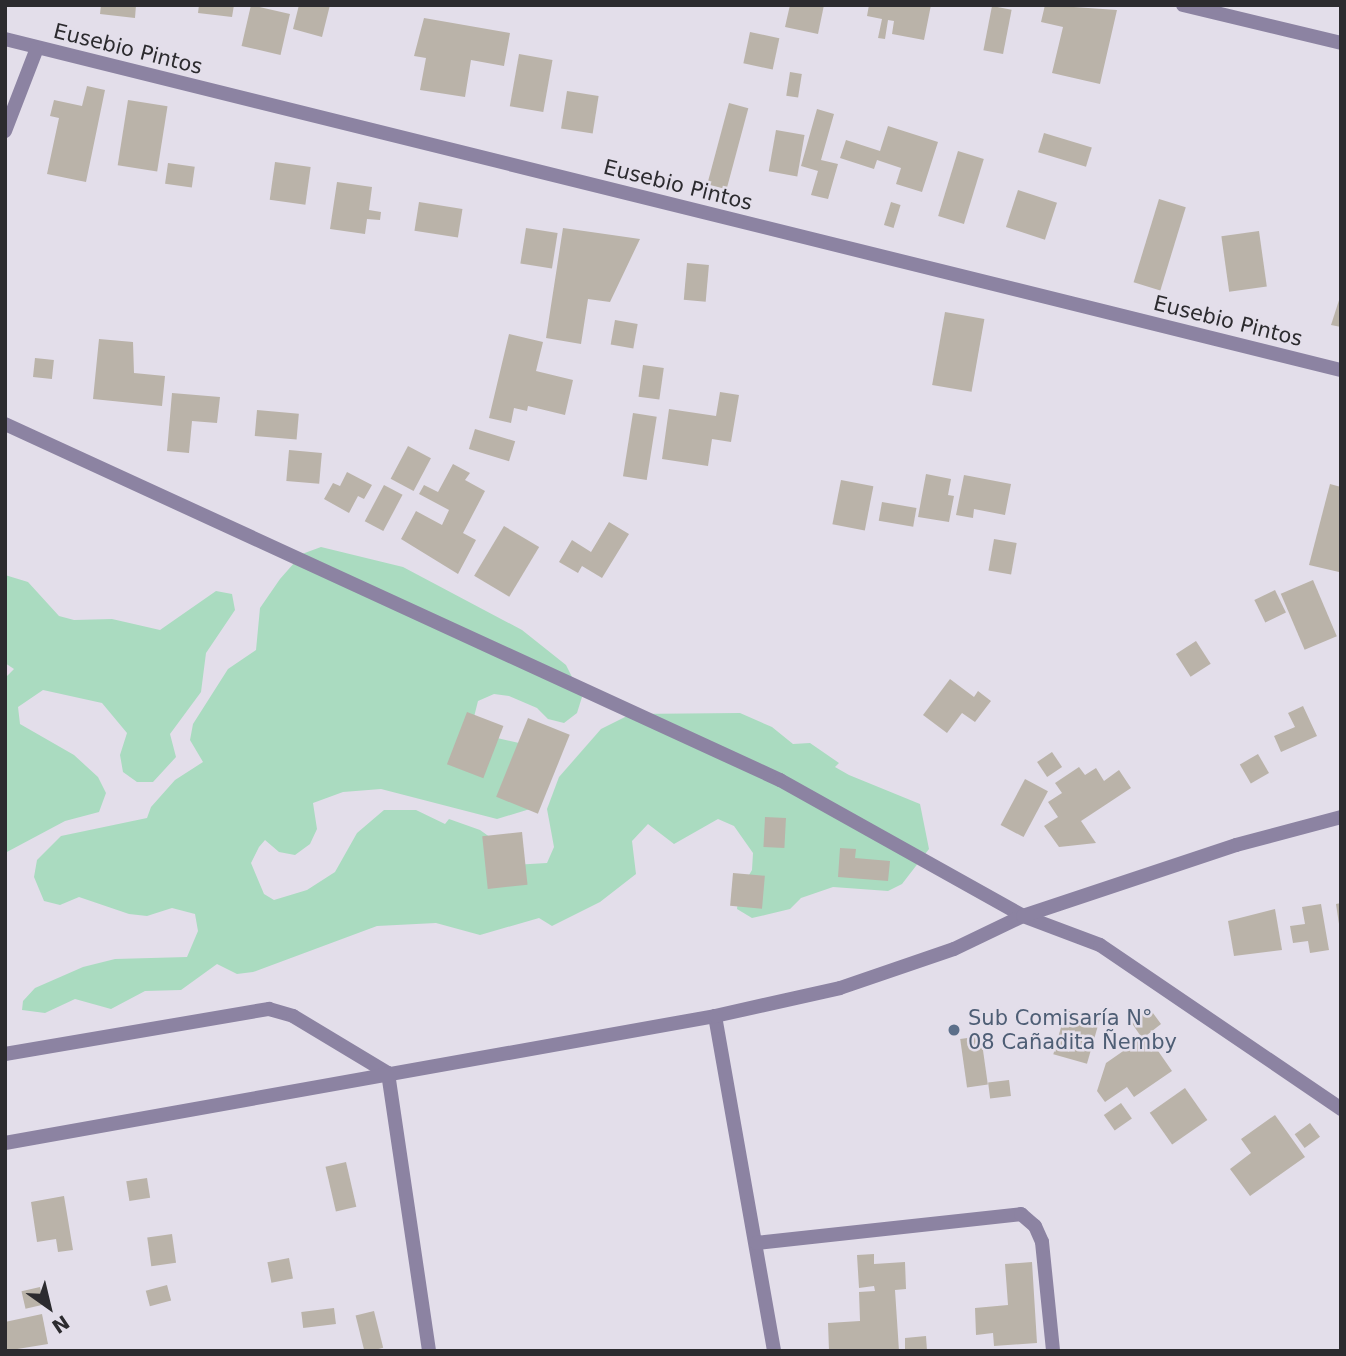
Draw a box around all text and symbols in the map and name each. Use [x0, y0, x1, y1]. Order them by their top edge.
street label: Eusebio Pintos [51, 18, 205, 80]
street label: Eusebio Pintos [601, 154, 755, 216]
street label: Eusebio Pintos [1151, 290, 1305, 352]
place label: Sub Comisaría N° 08 Cañadita Ñemby [968, 1005, 1177, 1055]
marker: Sub Comisaría N° 08 Cañadita Ñemby [946, 1022, 962, 1038]
north arrow [14, 1272, 84, 1342]
text: N [48, 1311, 73, 1338]

